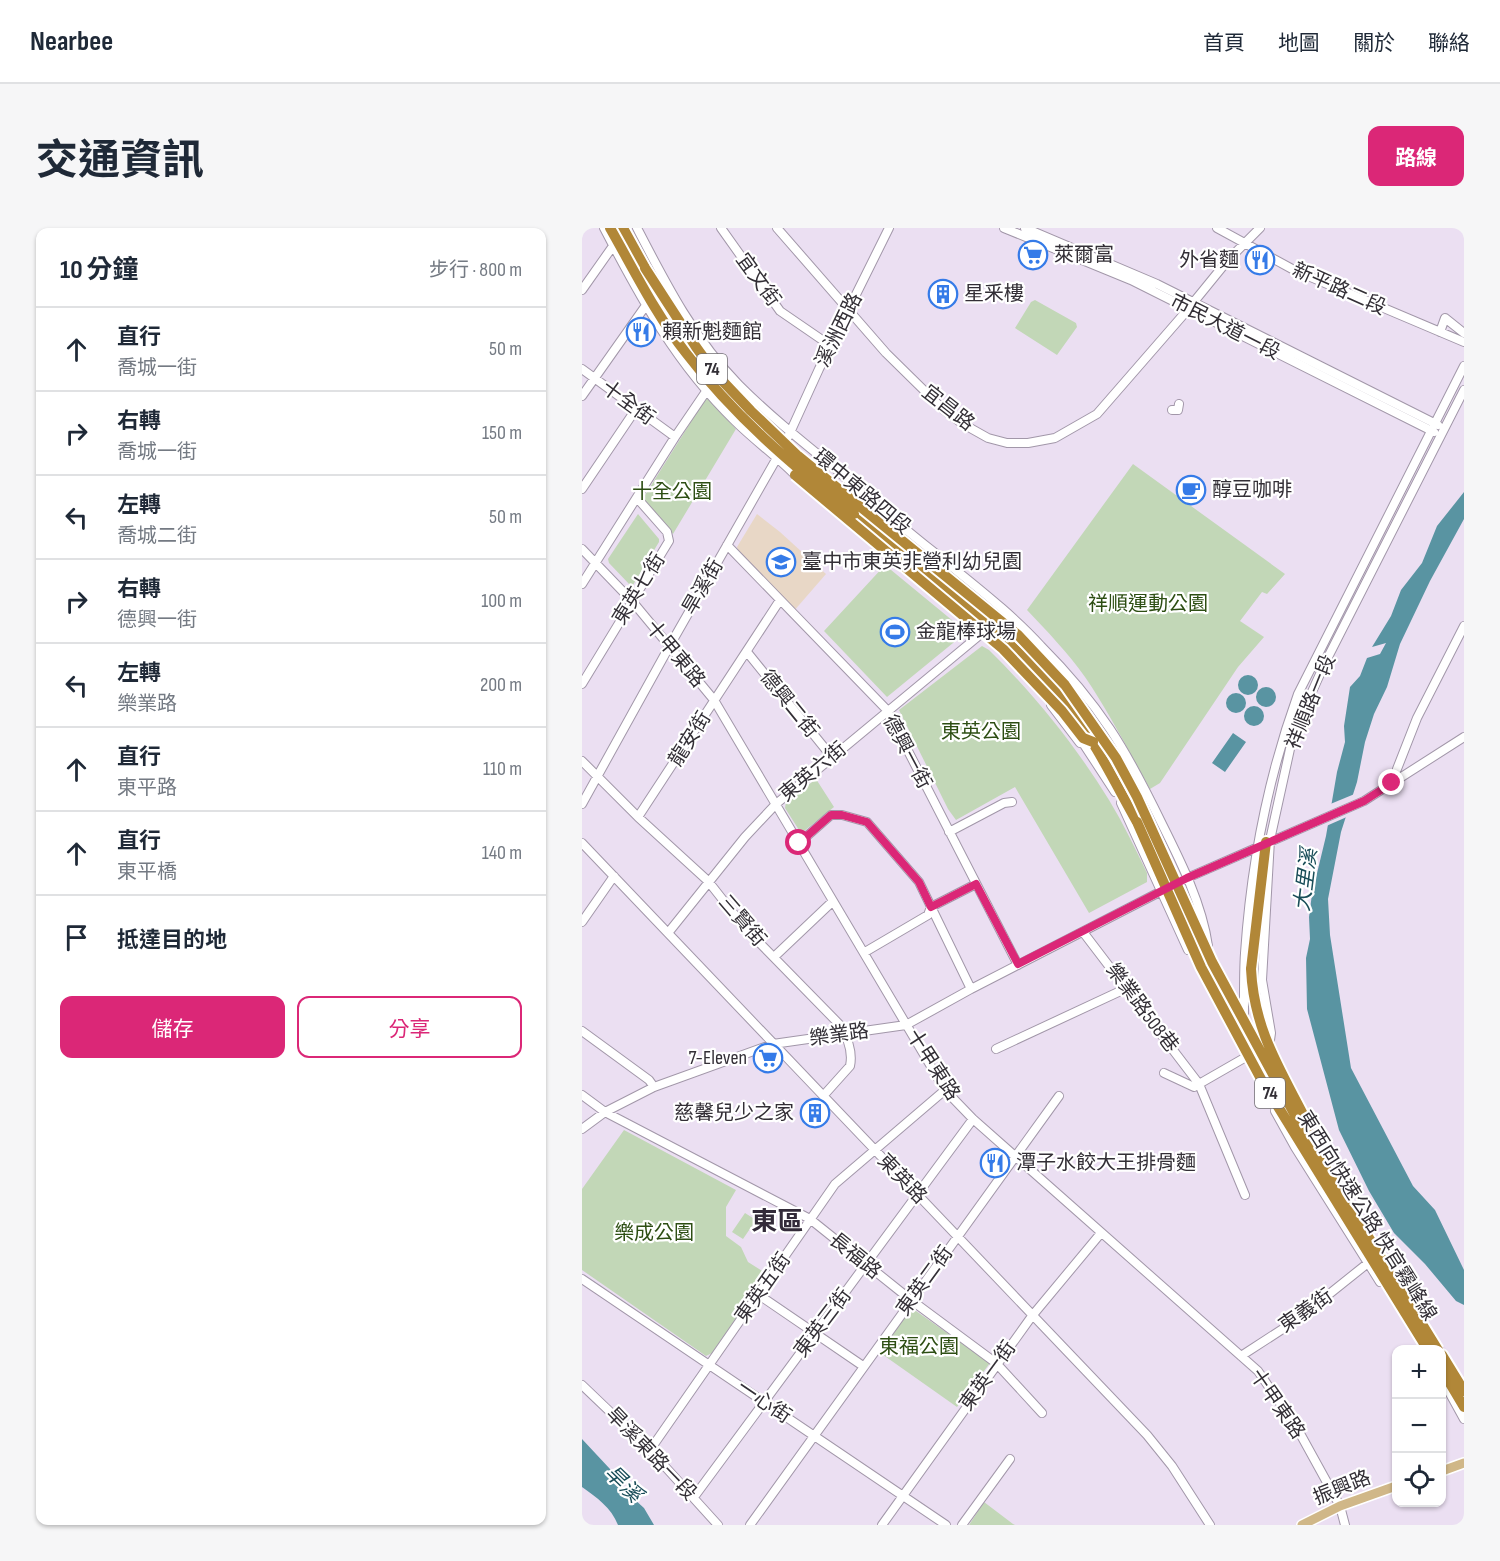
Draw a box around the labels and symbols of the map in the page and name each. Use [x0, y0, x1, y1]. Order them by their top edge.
supermarket icon: 萊爾富 [1017, 239, 1049, 271]
place label: 萊爾富 [1054, 243, 1114, 267]
restaurant icon: 外省麵 [1244, 244, 1276, 276]
place label: 外省麵 [1179, 248, 1239, 272]
street label: 宜文街 [731, 249, 785, 311]
street label: 新平路二段 [1288, 258, 1390, 320]
building icon: 星釆樓 [927, 278, 959, 310]
place label: 星釆樓 [964, 282, 1024, 306]
street label: 溪洲西路 [811, 289, 867, 371]
street label: 市民大道一段 [1166, 289, 1284, 365]
restaurant icon: 賴新魁麵館 [625, 316, 657, 348]
place label: 賴新魁麵館 [662, 320, 762, 344]
road number: 74 [697, 354, 727, 384]
street label: 十全街 [597, 376, 659, 430]
street label: 宜昌路 [917, 380, 979, 436]
street label: 環中東路四段 [808, 444, 916, 540]
cafe icon: 醇豆咖啡 [1175, 474, 1207, 506]
place label: 醇豆咖啡 [1212, 478, 1292, 502]
park label: 十全公園 [632, 480, 712, 504]
school or university icon: 臺中市東英非營利幼兒園 [765, 546, 797, 578]
street label: 東英七街 [608, 549, 670, 629]
place label: 臺中市東英非營利幼兒園 [802, 550, 1022, 574]
street label: 旱溪街 [678, 555, 728, 619]
park label: 祥順運動公園 [1088, 592, 1208, 616]
street label: 十甲東路 [640, 616, 710, 692]
sports icon: 金龍棒球場 [879, 616, 911, 648]
place label: 金龍棒球場 [916, 620, 1016, 644]
street label: 祥順路一段 [1281, 651, 1341, 753]
street label: 德興二街 [755, 665, 823, 743]
street label: 龍安街 [664, 707, 716, 771]
street label: 德興一街 [878, 711, 936, 793]
park label: 東英公園 [941, 720, 1021, 744]
street label: 東英六街 [775, 737, 851, 807]
route end [1378, 769, 1404, 795]
route start [785, 829, 811, 855]
water label: 大里溪 [1290, 844, 1323, 913]
street label: 三賢街 [713, 890, 771, 952]
street label: 樂業路508巷 [1101, 959, 1183, 1057]
street label: 樂業路 [808, 1019, 870, 1051]
street label: 十甲東路 [901, 1025, 965, 1105]
supermarket icon: 7-Eleven [752, 1042, 784, 1074]
place label: 7-Eleven [689, 1046, 747, 1070]
road number: 74 [1255, 1078, 1285, 1108]
building icon: 慈馨兒少之家 [799, 1097, 831, 1129]
place label: 慈馨兒少之家 [674, 1101, 794, 1125]
street label: 東西向快速公路 快官霧峰線 [1292, 1107, 1442, 1325]
restaurant icon: 潭子水餃大王排骨麵 [979, 1147, 1011, 1179]
street label: 東英路 [873, 1149, 931, 1209]
place label: 潭子水餃大王排骨麵 [1016, 1151, 1196, 1175]
district label: 東區 [751, 1207, 803, 1238]
park label: 樂成公園 [614, 1221, 694, 1245]
street label: 長福路 [824, 1228, 886, 1284]
street label: 東英二街 [892, 1242, 958, 1320]
street label: 東英五街 [730, 1248, 796, 1328]
street label: 東英三街 [789, 1284, 857, 1362]
street label: 東義街 [1275, 1284, 1337, 1338]
park label: 東福公園 [879, 1335, 959, 1359]
street label: 東英一街 [955, 1337, 1021, 1415]
street label: 十甲東路 [1244, 1364, 1310, 1444]
street label: 一心街 [732, 1375, 796, 1429]
street label: 旱溪東路一段 [601, 1403, 701, 1505]
water label: 旱溪 [599, 1460, 647, 1508]
street label: 振興路 [1310, 1466, 1374, 1510]

